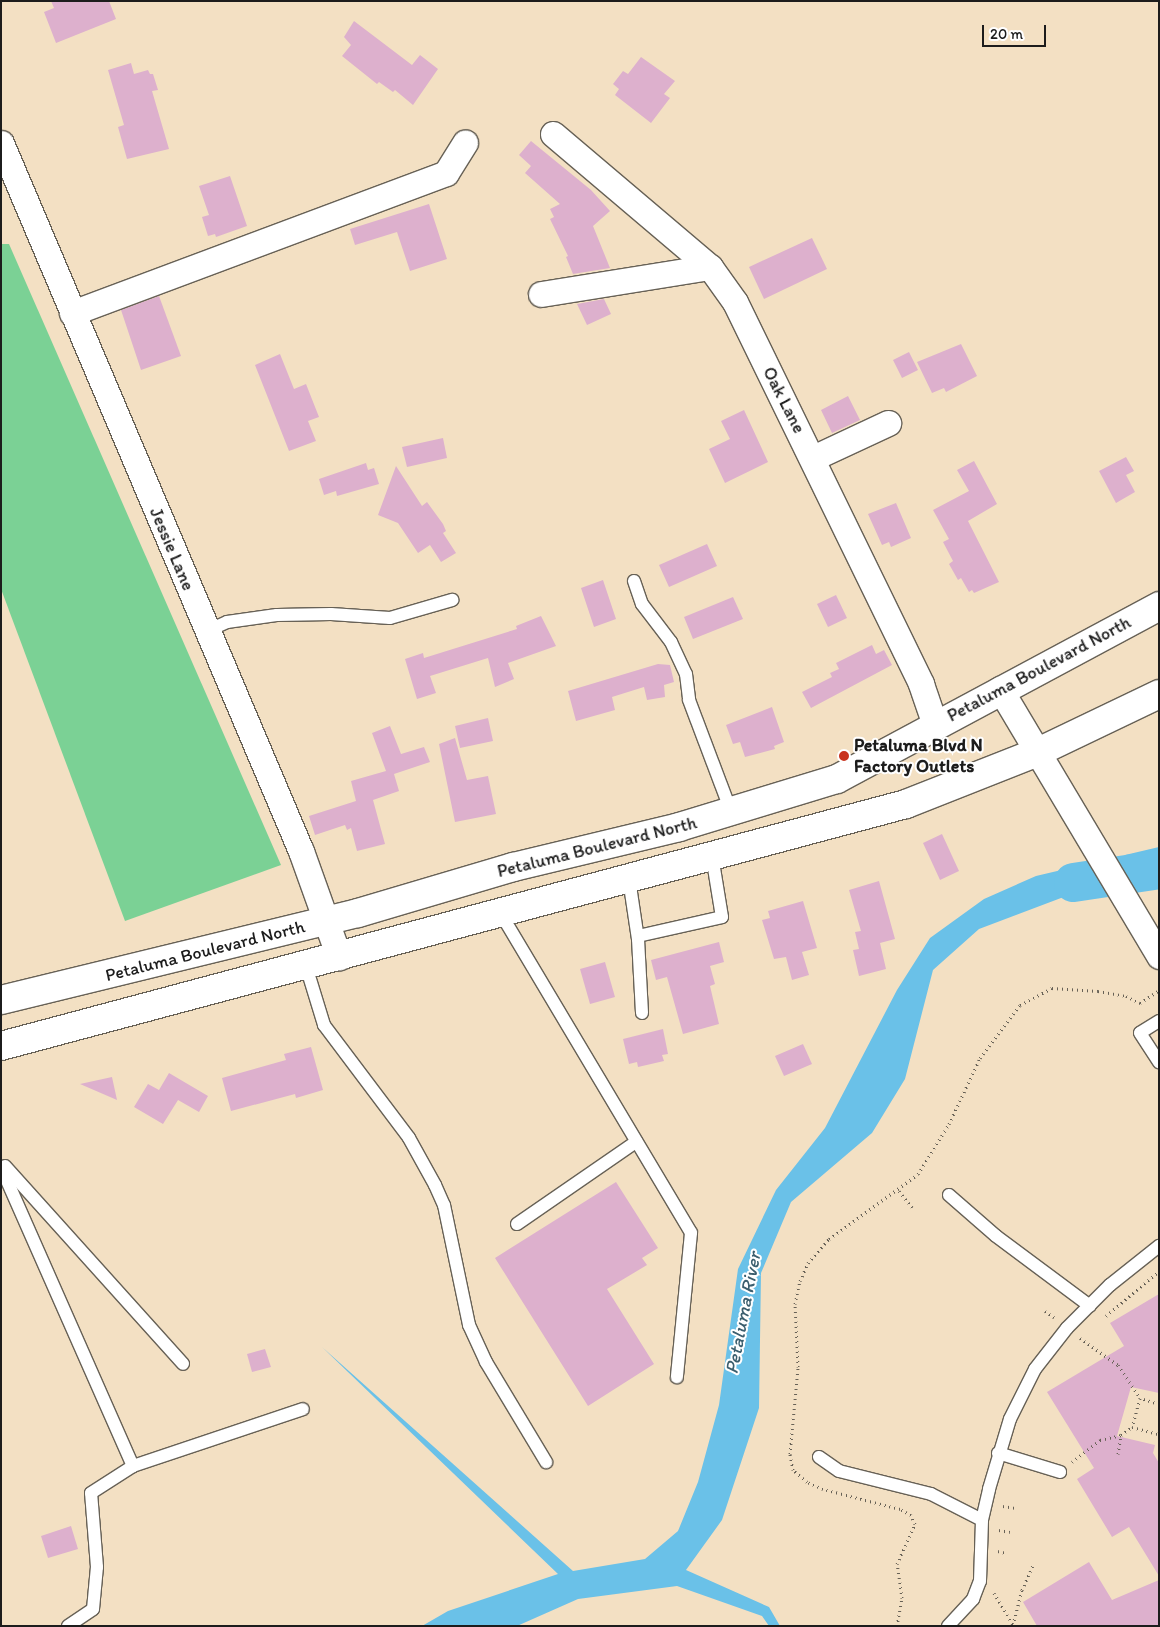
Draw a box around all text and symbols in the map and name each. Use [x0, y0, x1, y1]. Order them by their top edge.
scale bar [985, 15, 1049, 47]
text: 20 m [990, 25, 1023, 43]
street label: Oak Lane [758, 363, 810, 437]
street label: Jessie Lane [145, 504, 199, 594]
street label: Petaluma Boulevard North [943, 611, 1135, 727]
place label: Petaluma Blvd N Factory Outlets [854, 735, 983, 778]
marker: Petaluma Blvd N Factory Outlets [838, 750, 850, 762]
street label: Petaluma Boulevard North [495, 812, 699, 882]
street label: Petaluma Boulevard North [103, 916, 307, 986]
water label: Petaluma River [720, 1250, 766, 1376]

